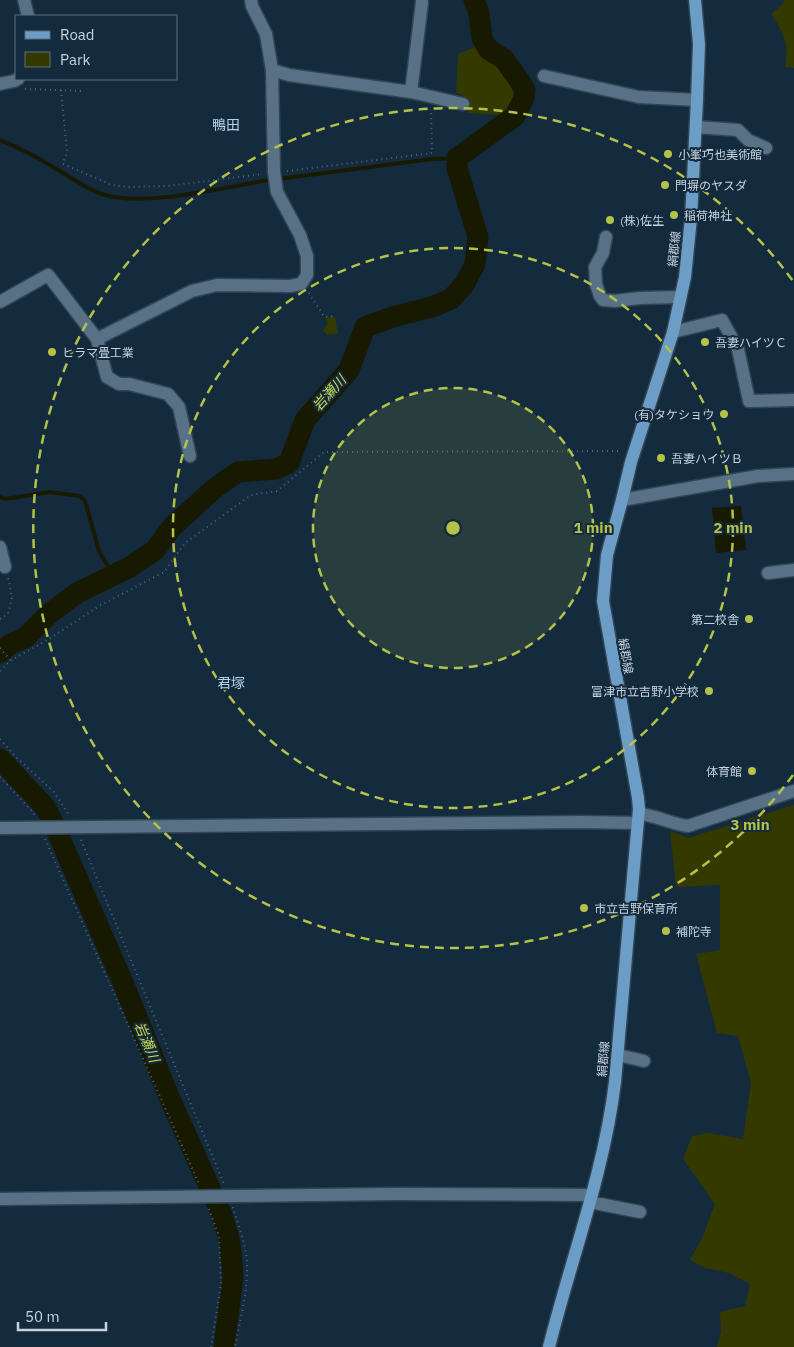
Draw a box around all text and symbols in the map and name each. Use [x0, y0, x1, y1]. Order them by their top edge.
legend [15, 15, 178, 80]
text: Road [60, 25, 95, 44]
text: Park [60, 50, 90, 69]
district label: 鴨田 [212, 116, 240, 134]
place label: 小峯巧也美術館 [678, 147, 762, 162]
marker: 小峯巧也美術館 [662, 148, 674, 160]
place label: 門塀のヤスダ [675, 178, 747, 193]
marker: 門塀のヤスダ [659, 179, 671, 191]
place label: 稲荷神社 [684, 208, 732, 223]
marker: 稲荷神社 [668, 209, 680, 221]
place label: (株)佐生 [620, 213, 664, 228]
marker: (株)佐生 [604, 214, 616, 226]
street label: 絹郡線 [665, 230, 683, 268]
place label: 吾妻ハイツＣ [715, 335, 787, 350]
marker: 吾妻ハイツＣ [699, 336, 711, 348]
place label: ヒラマ畳工業 [62, 345, 134, 360]
marker: ヒラマ畳工業 [46, 346, 58, 358]
water label: 岩瀬川 [308, 370, 351, 415]
place label: (有)タケショウ [634, 407, 714, 422]
marker: (有)タケショウ [718, 408, 730, 420]
place label: 吾妻ハイツＢ [671, 451, 743, 466]
marker: 吾妻ハイツＢ [655, 452, 667, 464]
text: 1 min [573, 518, 613, 537]
text: 2 min [713, 518, 753, 537]
centre of rings [444, 519, 462, 537]
place label: 第二校舎 [691, 612, 739, 627]
marker: 第二校舎 [743, 613, 755, 625]
street label: 絹郡線 [615, 637, 637, 675]
district label: 君塚 [217, 674, 245, 692]
place label: 富津市立吉野小学校 [591, 684, 699, 699]
marker: 富津市立吉野小学校 [703, 685, 715, 697]
place label: 体育館 [706, 764, 742, 779]
marker: 体育館 [746, 765, 758, 777]
text: 3 min [730, 815, 770, 834]
place label: 市立吉野保育所 [594, 901, 678, 916]
marker: 市立吉野保育所 [578, 902, 590, 914]
place label: 補陀寺 [676, 924, 712, 939]
marker: 補陀寺 [660, 925, 672, 937]
water label: 岩瀬川 [131, 1019, 164, 1067]
street label: 絹郡線 [594, 1040, 612, 1078]
scale bar [18, 1300, 105, 1332]
text: 50 m [25, 1307, 60, 1326]

